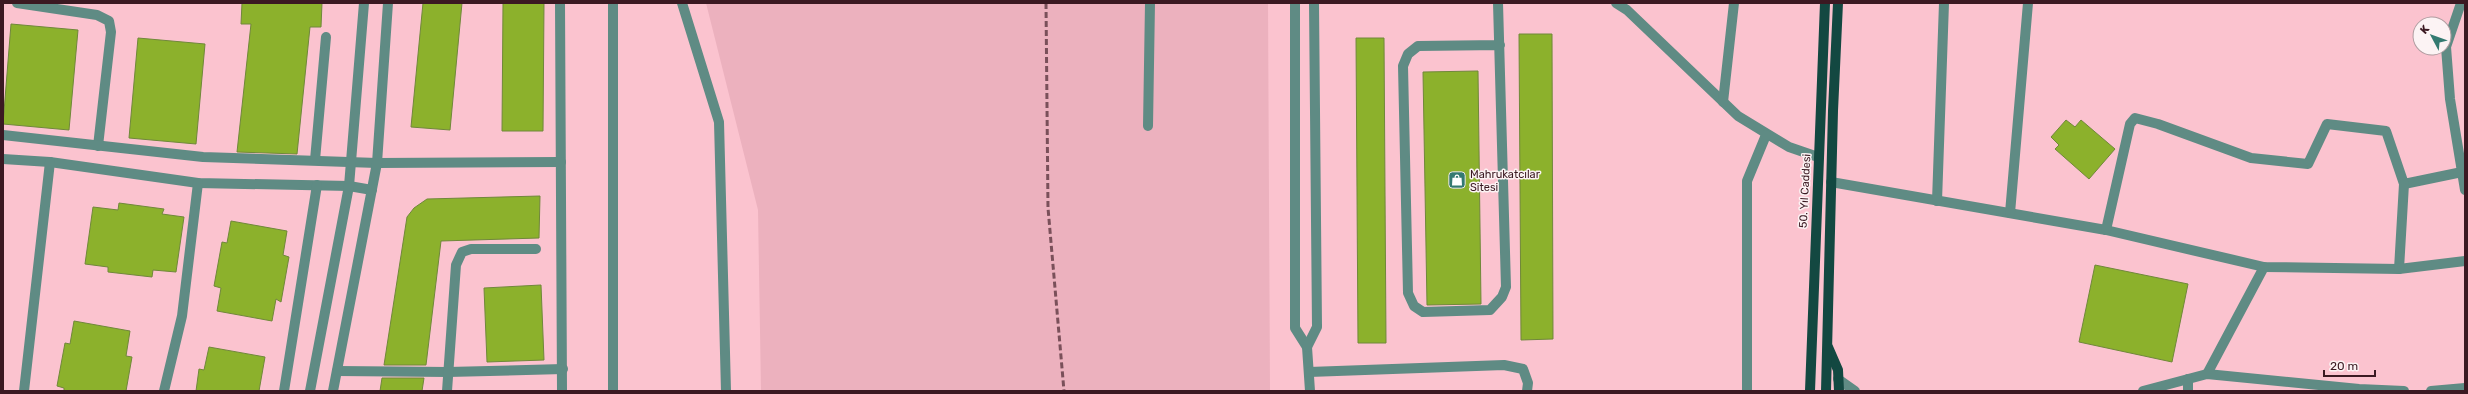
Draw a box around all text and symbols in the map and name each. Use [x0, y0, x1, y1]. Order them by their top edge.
north arrow [2412, 16, 2452, 56]
text: K [2418, 22, 2433, 37]
street label: 50. Yıl Caddesi [1797, 154, 1813, 228]
place label: Mahrukatcılar Sitesi [1470, 168, 1541, 194]
shop icon: Mahrukatcılar Sitesi [1447, 170, 1467, 190]
scale bar [2324, 352, 2375, 378]
text: 20 m [2330, 359, 2358, 373]

